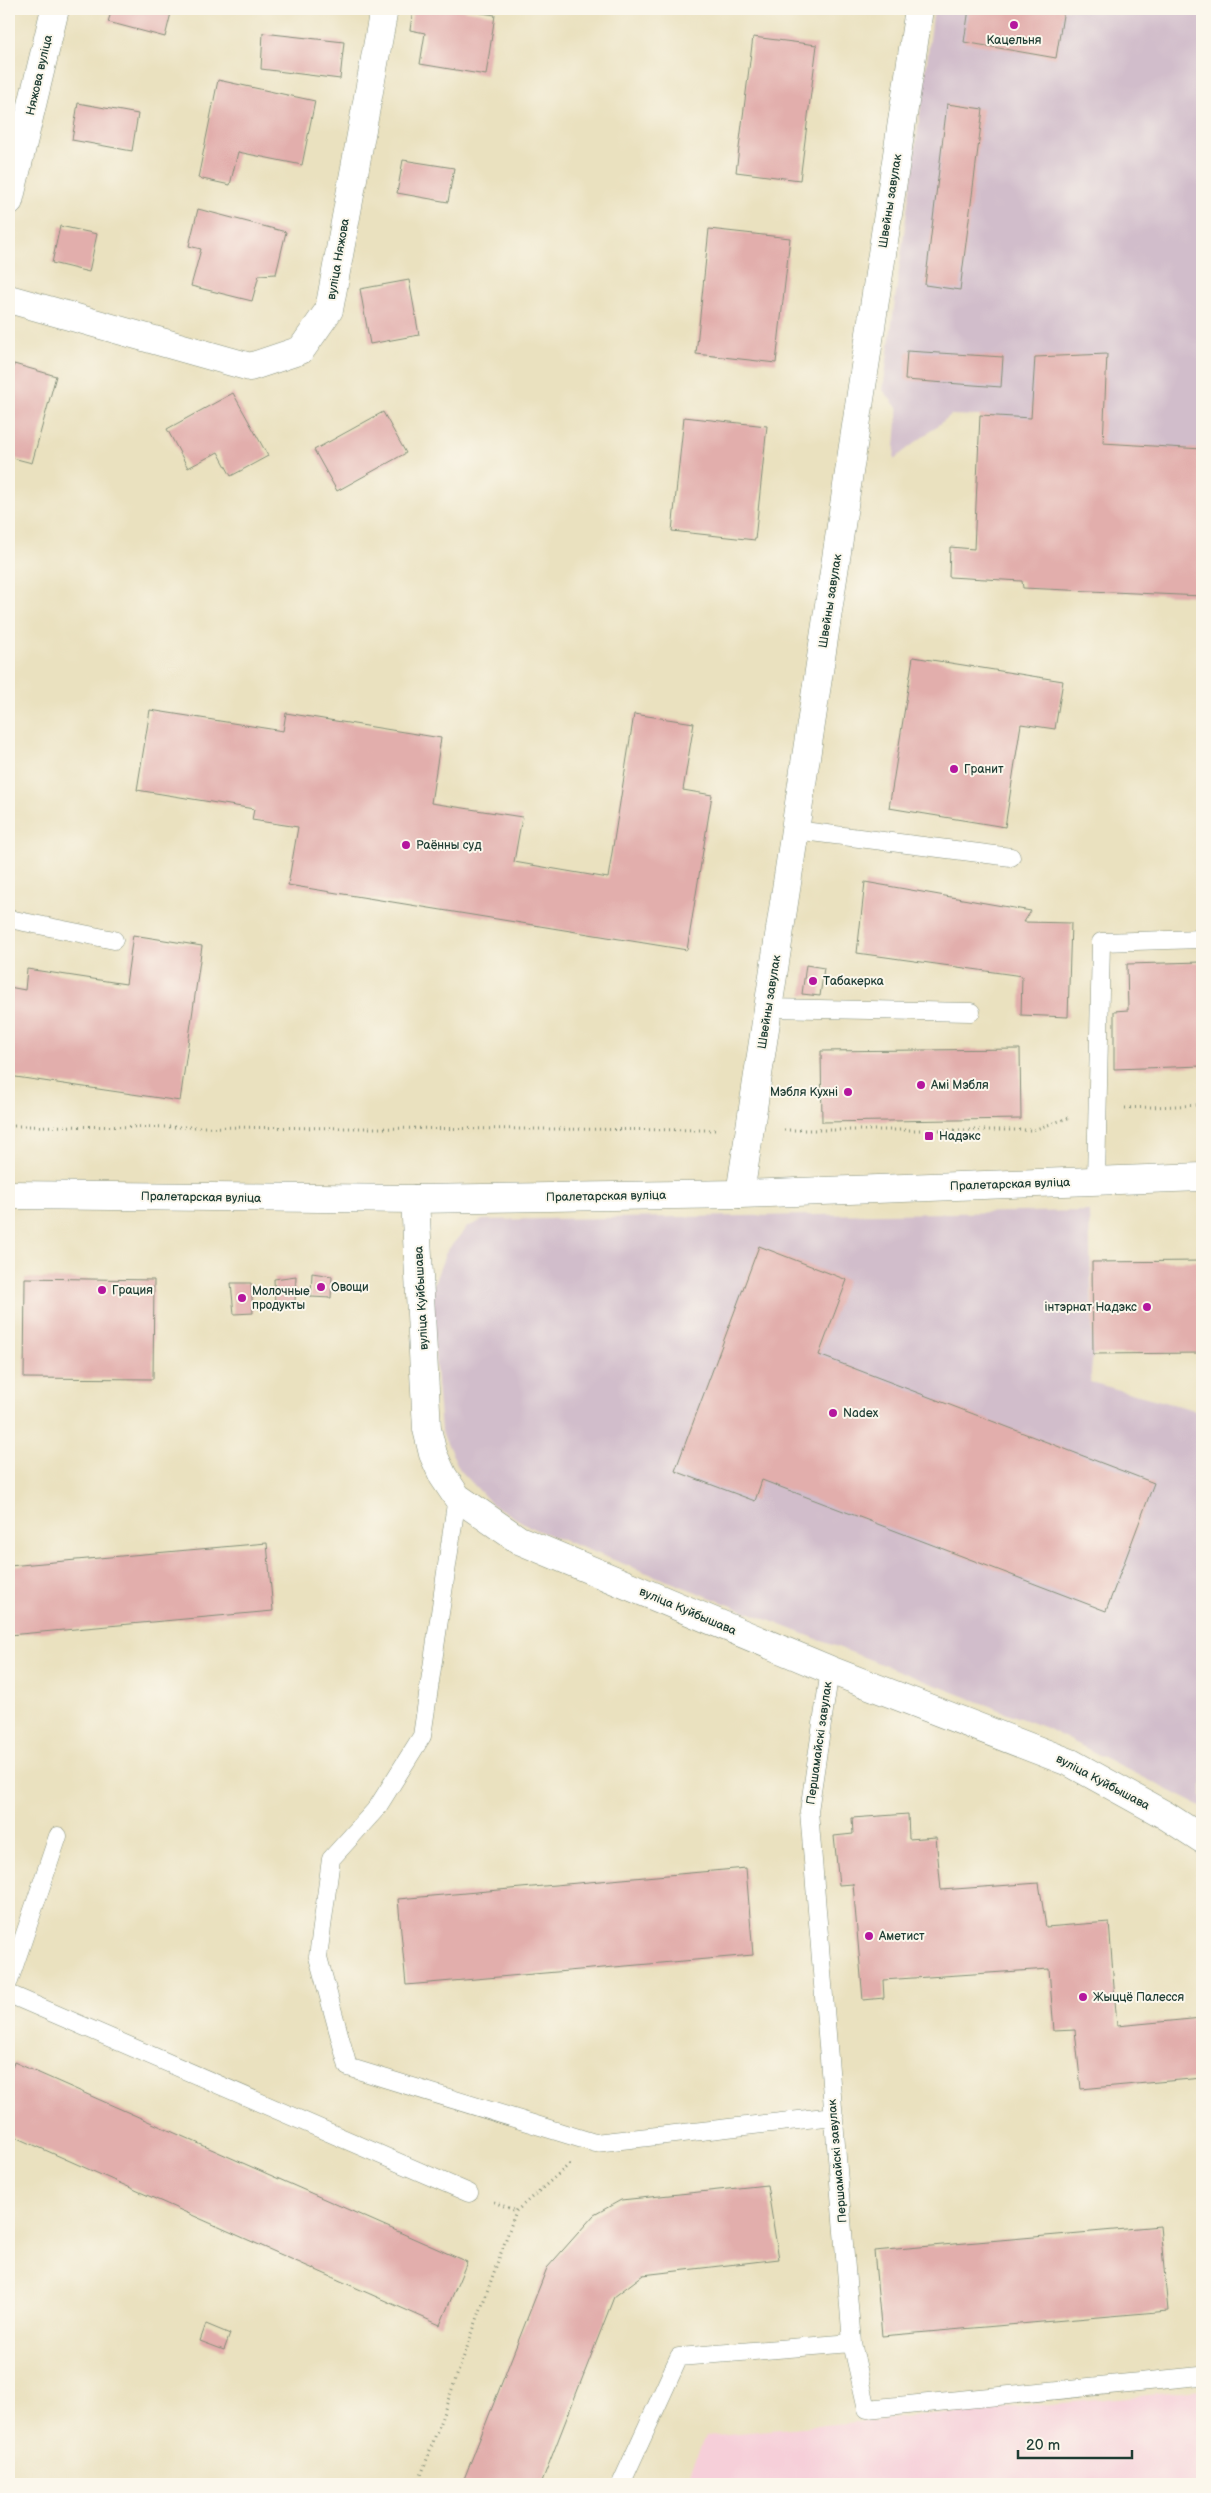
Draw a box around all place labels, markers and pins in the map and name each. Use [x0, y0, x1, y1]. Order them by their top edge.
marker: Кацельня [1008, 19, 1020, 31]
place label: Кацельня [987, 33, 1042, 48]
place label: Гранит [964, 762, 1004, 777]
marker: Гранит [948, 763, 960, 775]
place label: Раённы суд [416, 838, 482, 853]
marker: Раённы суд [400, 839, 412, 851]
place label: Табакерка [823, 974, 884, 989]
marker: Табакерка [807, 975, 819, 987]
place label: Амі Мэбля [930, 1078, 989, 1093]
marker: Амі Мэбля [915, 1079, 927, 1091]
place label: Мэбля Кухні [770, 1085, 838, 1100]
marker: Мэбля Кухні [842, 1086, 854, 1098]
place label: Надэкс [939, 1129, 981, 1144]
marker: Надэкс [923, 1130, 935, 1142]
place label: Овощи [331, 1280, 369, 1295]
marker: Овощи [315, 1281, 327, 1293]
place label: Грация [112, 1283, 153, 1298]
marker: Грация [96, 1284, 108, 1296]
place label: Молочные продукты [252, 1284, 310, 1313]
marker: Молочные продукты [236, 1292, 248, 1304]
place label: інтэрнат Надэкс [1044, 1300, 1137, 1315]
marker: інтэрнат Надэкс [1141, 1301, 1153, 1313]
place label: Nadex [843, 1406, 879, 1421]
marker: Nadex [827, 1407, 839, 1419]
place label: Аметист [878, 1929, 925, 1944]
marker: Аметист [863, 1930, 875, 1942]
place label: Жыццё Палесся [1093, 1990, 1184, 2005]
marker: Жыццё Палесся [1077, 1991, 1089, 2003]

